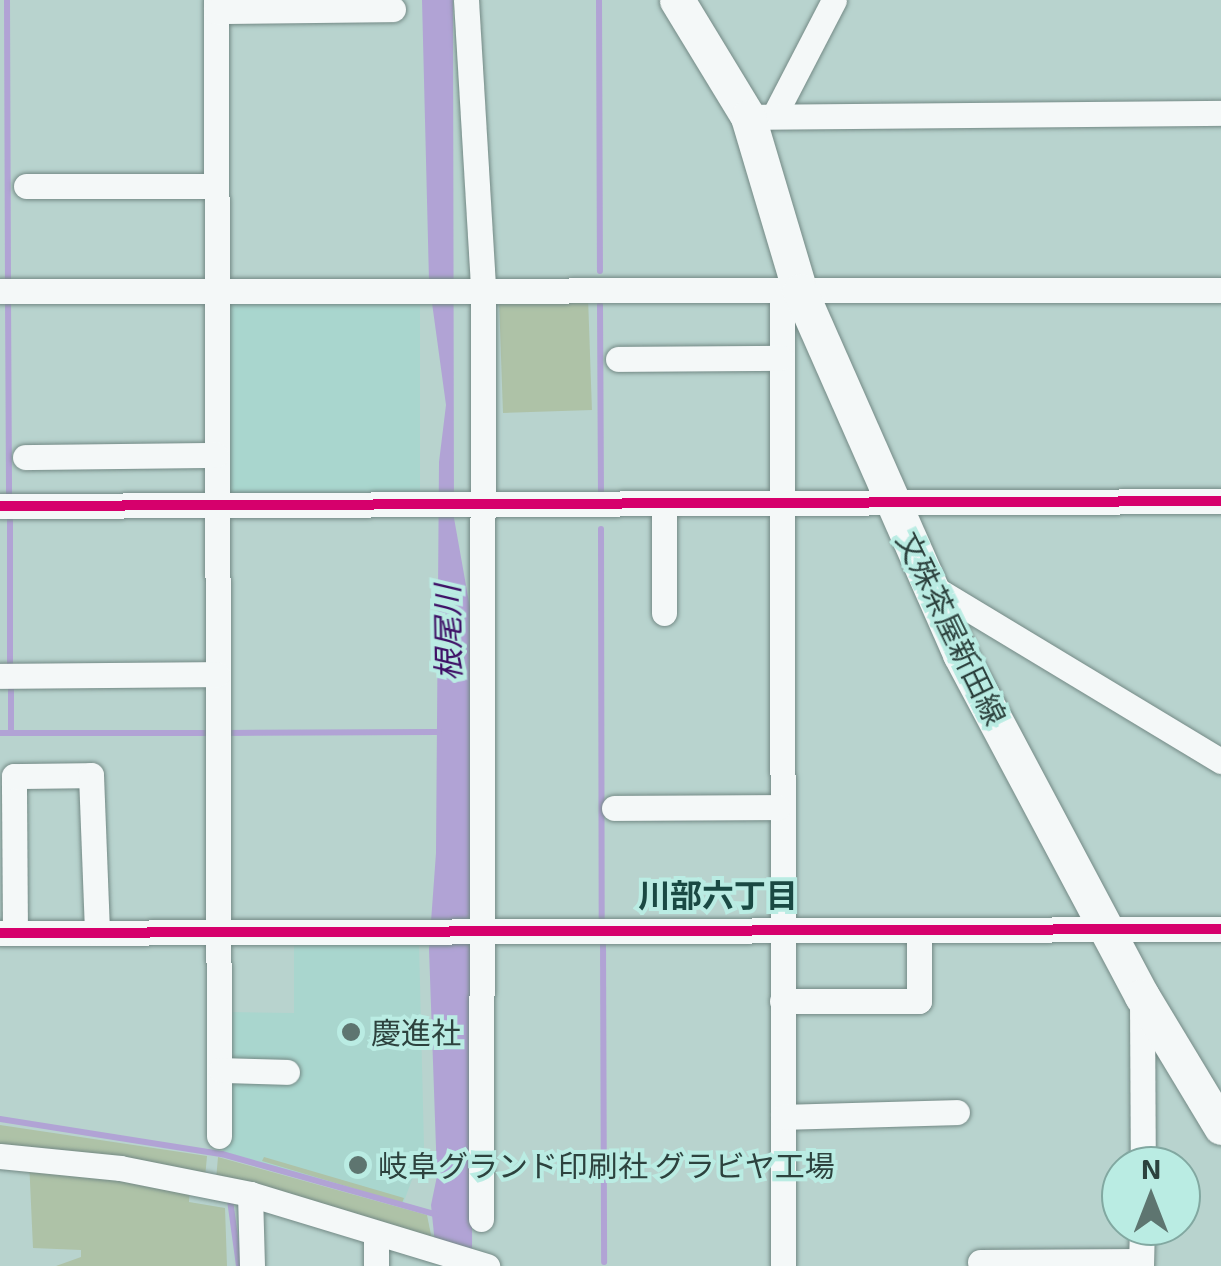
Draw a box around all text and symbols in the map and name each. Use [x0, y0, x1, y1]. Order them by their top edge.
street label: 文殊茶屋新田線 [890, 526, 1014, 730]
water label: 根尾川 [427, 585, 467, 681]
district label: 川部六丁目 [638, 875, 798, 913]
place label: 慶進社 [371, 1014, 461, 1050]
marker: 慶進社 [340, 1021, 362, 1043]
north arrow [1101, 1146, 1201, 1246]
place label: 岐阜グランド印刷社 グラビヤ工場 [378, 1147, 835, 1183]
text: N [1141, 1151, 1161, 1185]
marker: 岐阜グランド印刷社 グラビヤ工場 [347, 1154, 369, 1176]

